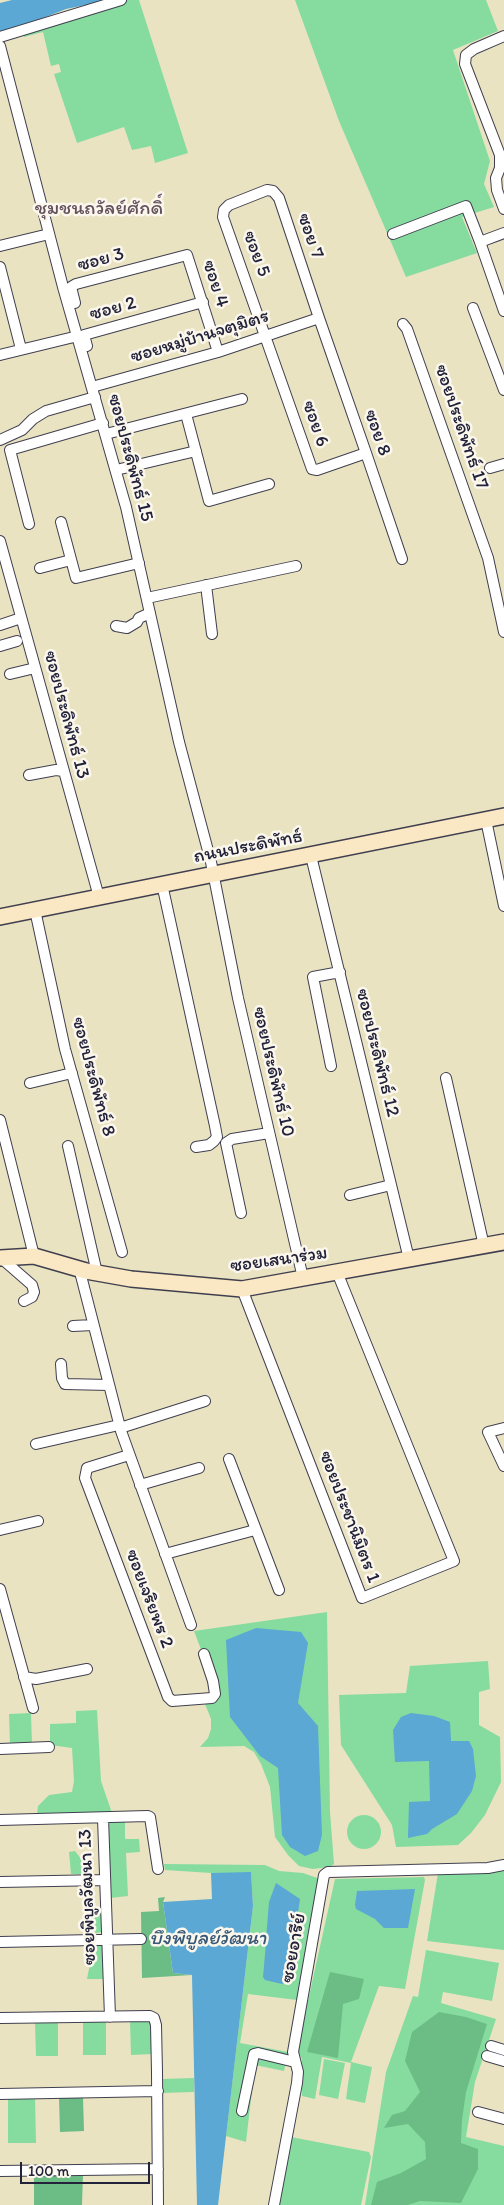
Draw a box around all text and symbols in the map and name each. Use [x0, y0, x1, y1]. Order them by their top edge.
district label: ชุมชนถวัลย์ศักดิ์ [35, 197, 163, 221]
street label: ซอย 7 [292, 210, 328, 262]
street label: ซอย 5 [237, 228, 275, 280]
street label: ซอย 3 [75, 243, 127, 277]
street label: ซอย 4 [197, 258, 233, 310]
street label: ซอย 2 [87, 292, 139, 326]
street label: ซอยหมู่บ้านจตุมิตร [128, 305, 272, 369]
street label: ซอยประดิพัทธ์ 17 [429, 362, 493, 492]
street label: ซอยประดิพัทธ์ 15 [102, 392, 158, 524]
street label: ซอย 6 [297, 398, 333, 450]
street label: ซอย 8 [359, 407, 395, 459]
street label: ซอยประดิพัทธ์ 13 [38, 649, 94, 781]
street label: ถนนประดิพัทธ์ [192, 825, 304, 869]
street label: ซอยประดิพัทธ์ 12 [350, 987, 404, 1119]
street label: ซอยประดิพัทธ์ 10 [247, 1005, 299, 1139]
street label: ซอยประดิพัทธ์ 8 [66, 1015, 120, 1139]
street label: ซอยเสนาร่วม [229, 1242, 329, 1278]
street label: ซอยประชานิมิตร 1 [313, 1448, 385, 1586]
street label: ซอยเจริยพร 2 [120, 1547, 178, 1651]
street label: ซอยพิบูลวัฒนา 13 [74, 1829, 102, 1965]
street label: ซอยอารีย์ [277, 1911, 311, 1985]
water label: บึงพิบูลย์วัฒนา [150, 1927, 266, 1951]
scale bar [22, 2152, 152, 2184]
text: 100 m [28, 2162, 69, 2180]

